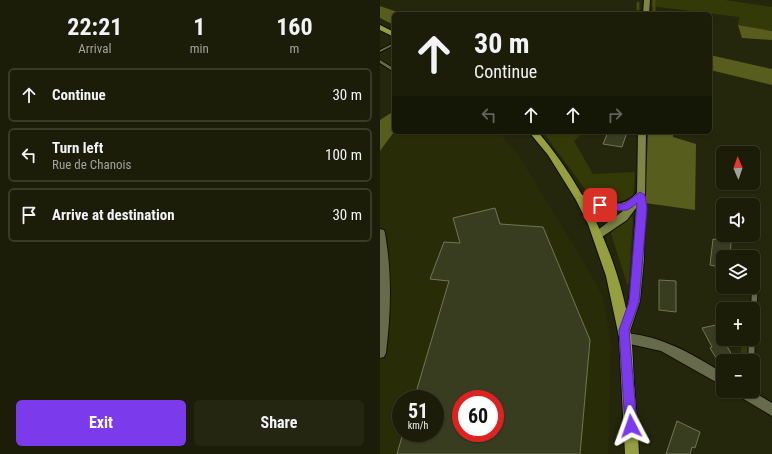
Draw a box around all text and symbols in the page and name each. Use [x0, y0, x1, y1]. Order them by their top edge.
text: 22:21 [67, 13, 122, 41]
text: 1 [193, 13, 205, 41]
text: 160 [276, 13, 313, 41]
text: 30 m [474, 27, 530, 60]
icon: ahead [408, 28, 460, 80]
text: Arrival [78, 41, 111, 56]
text: min [190, 41, 209, 56]
text: m [290, 41, 299, 56]
text: Continue [474, 61, 537, 82]
icon: ahead [18, 84, 40, 106]
text: Continue [52, 86, 106, 104]
text: 30 m [332, 86, 362, 104]
icon: left [478, 104, 500, 126]
icon: ahead [520, 104, 542, 126]
icon: ahead [562, 104, 584, 126]
icon: right [604, 104, 626, 126]
text: Turn left [52, 139, 103, 157]
icon: left [18, 144, 40, 166]
text: 100 m [325, 146, 362, 164]
north arrow [716, 146, 760, 190]
map controls [716, 146, 760, 398]
text: Rue de Chanois [52, 157, 131, 172]
pin [583, 188, 617, 222]
icon: arrive [589, 194, 611, 216]
button: sound [716, 198, 760, 242]
icon: arrive [18, 204, 40, 226]
text: Arrive at destination [52, 206, 175, 224]
text: 30 m [332, 206, 362, 224]
button: layers [716, 250, 760, 294]
button: + [716, 302, 760, 346]
button: − [716, 354, 760, 398]
speed limit sign: 60 [452, 390, 504, 442]
text: 51 [408, 399, 428, 423]
button: Exit [16, 400, 186, 446]
button: Share [194, 400, 364, 446]
position arrow [610, 405, 652, 447]
text: km/h [408, 420, 428, 431]

